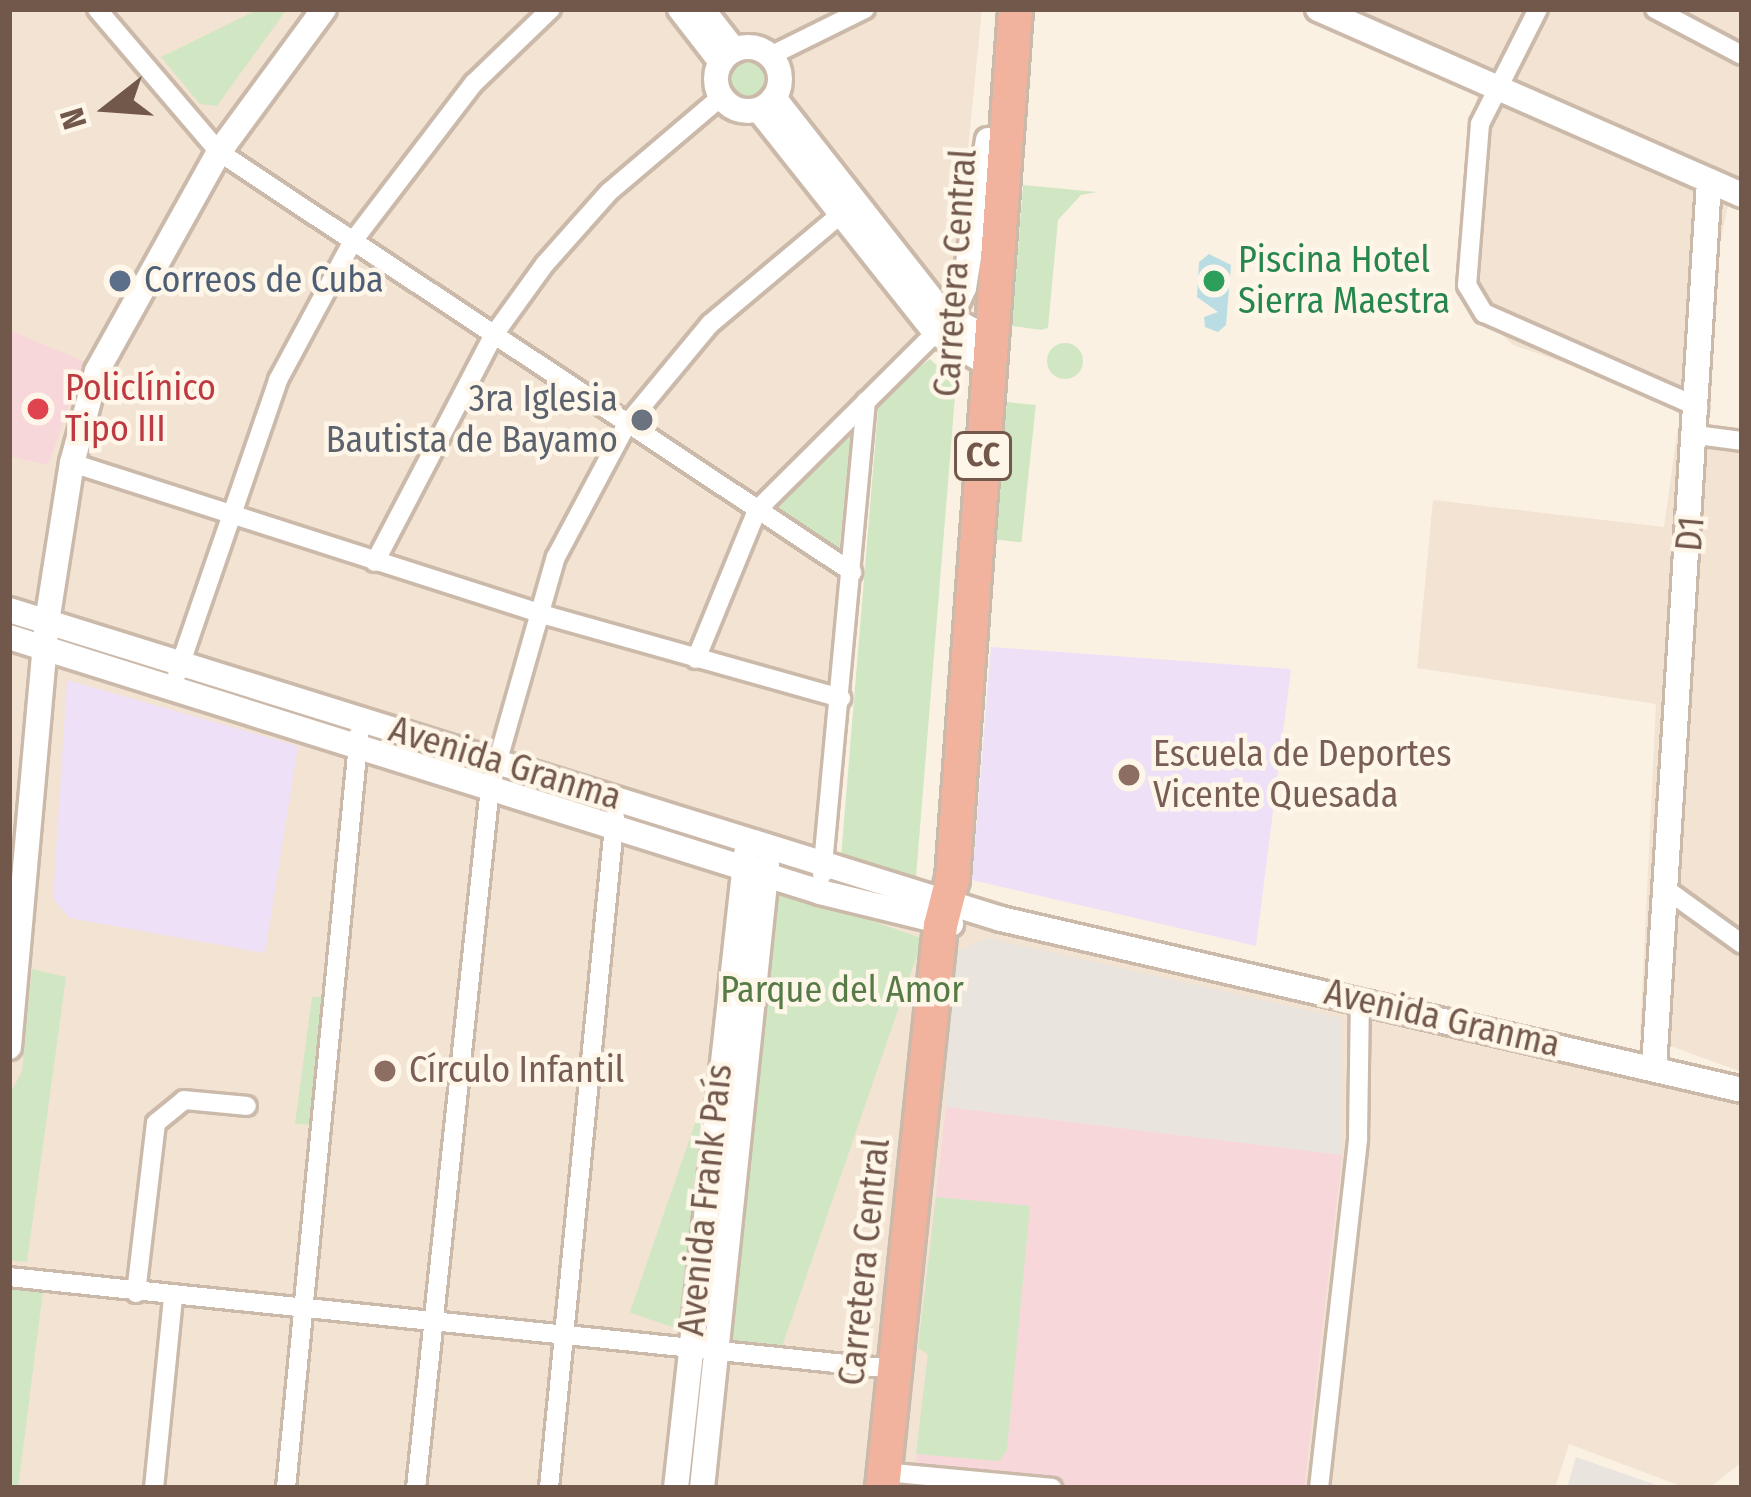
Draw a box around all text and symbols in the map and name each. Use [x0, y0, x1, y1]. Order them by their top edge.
north arrow [48, 48, 168, 168]
text: N [52, 103, 96, 134]
street label: Carretera Central [926, 148, 986, 398]
place label: Piscina Hotel Sierra Maestra [1238, 238, 1450, 323]
place label: Correos de Cuba [144, 259, 384, 303]
marker: Correos de Cuba [107, 268, 133, 294]
marker: Piscina Hotel Sierra Maestra [1201, 268, 1227, 294]
place label: Policlínico Tipo III [65, 366, 216, 451]
place label: 3ra Iglesia Bautista de Bayamo [326, 377, 618, 462]
marker: Policlínico Tipo III [22, 393, 54, 425]
marker: 3ra Iglesia Bautista de Bayamo [629, 407, 655, 433]
road number: CC [953, 429, 1013, 483]
street label: D1 [1668, 515, 1714, 553]
street label: Avenida Granma [384, 708, 626, 820]
place label: Escuela de Deportes Vicente Quesada [1153, 732, 1452, 817]
marker: Escuela de Deportes Vicente Quesada [1116, 762, 1142, 788]
park label: Parque del Amor [720, 969, 964, 1013]
street label: Avenida Granma [1320, 971, 1564, 1067]
place label: Círculo Infantil [409, 1049, 624, 1093]
marker: Círculo Infantil [372, 1058, 398, 1084]
street label: Avenida Frank País [670, 1062, 742, 1338]
street label: Carretera Central [831, 1136, 899, 1388]

